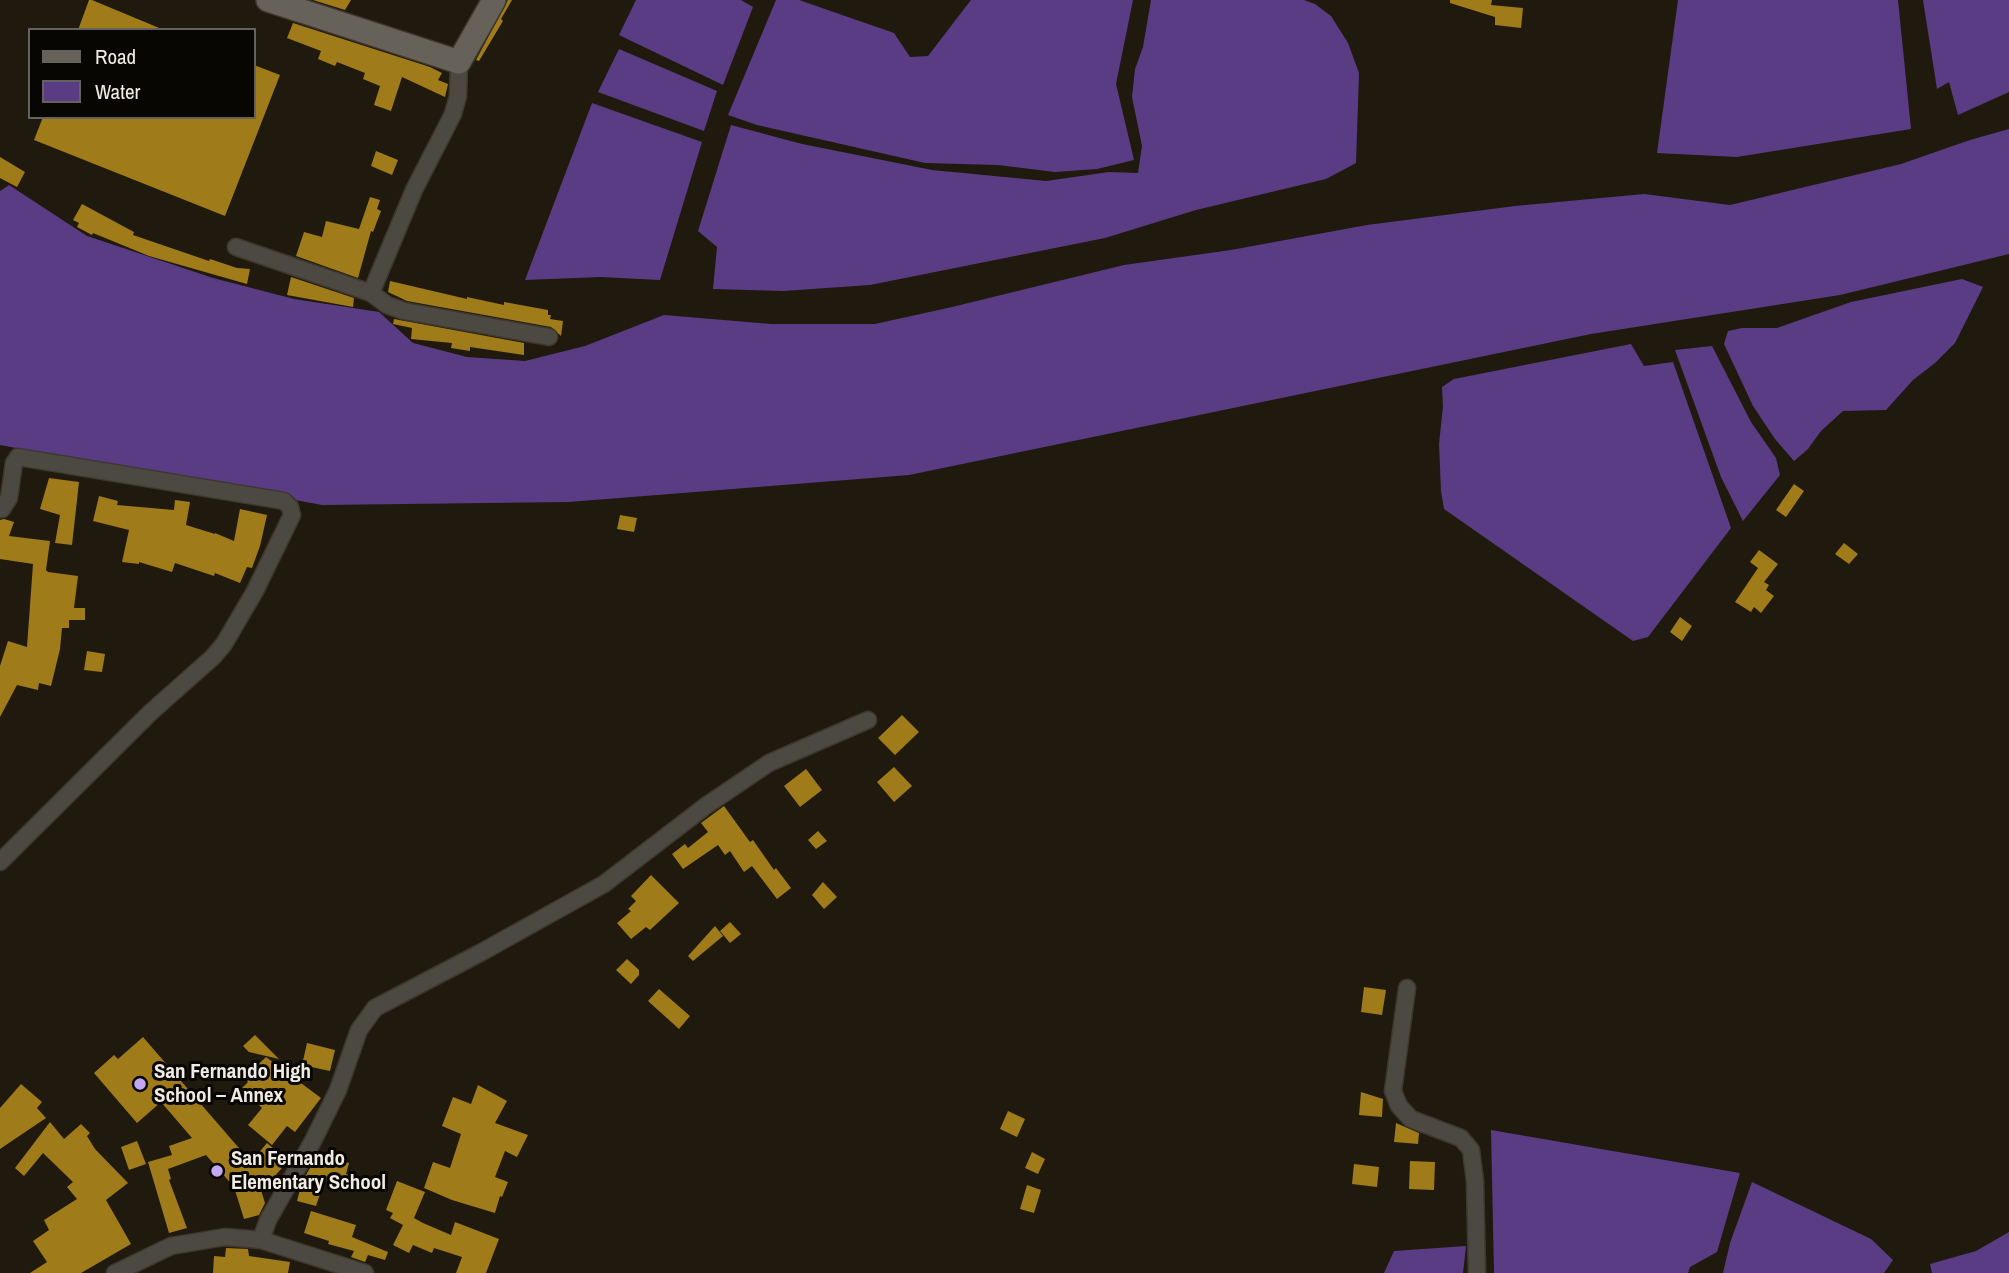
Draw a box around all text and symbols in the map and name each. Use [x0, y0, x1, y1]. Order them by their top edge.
legend [28, 28, 256, 119]
text: Road [95, 42, 136, 71]
text: Water [95, 77, 140, 106]
place label: San Fernando High School – Annex [154, 1059, 311, 1109]
marker: San Fernando High School – Annex [132, 1076, 148, 1092]
place label: San Fernando Elementary School [231, 1146, 386, 1196]
marker: San Fernando Elementary School [209, 1163, 225, 1179]

